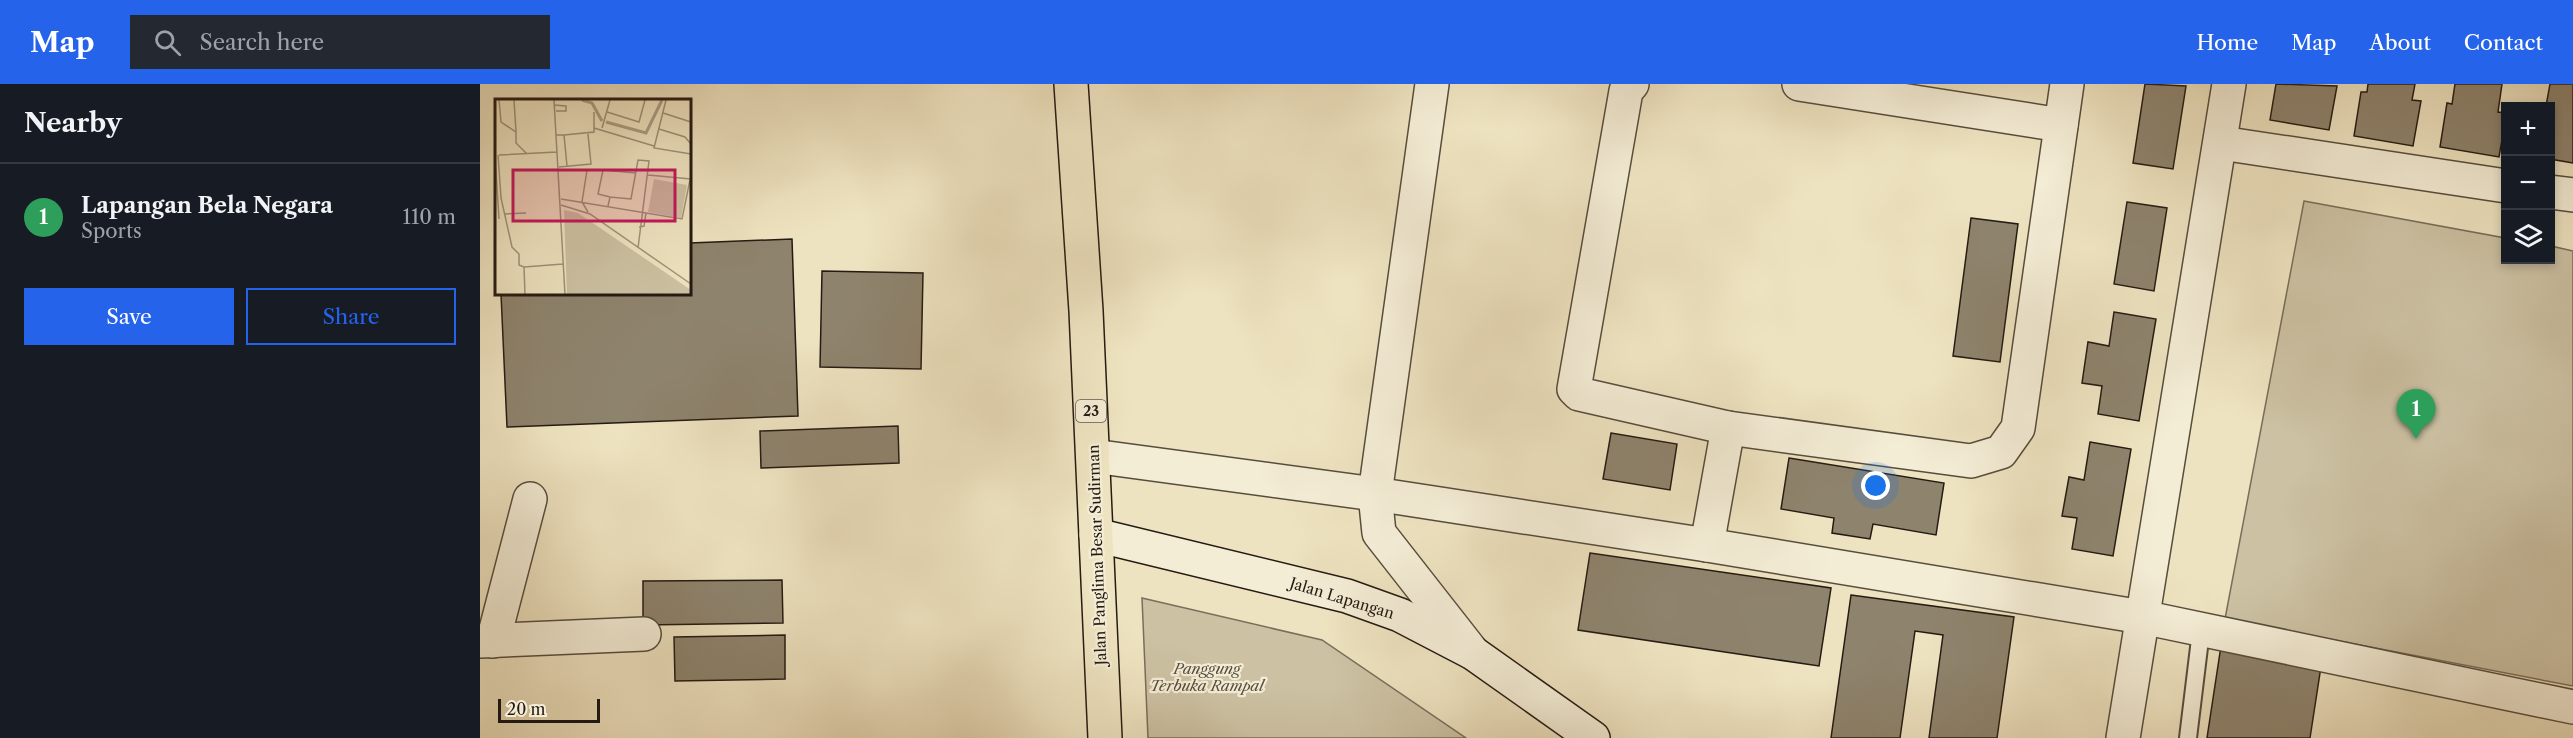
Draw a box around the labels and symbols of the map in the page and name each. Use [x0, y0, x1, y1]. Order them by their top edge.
inset map [495, 99, 692, 296]
pin: 1 [2396, 390, 2436, 439]
road number: 23 [1076, 400, 1106, 422]
street label: Jalan Panglima Besar Sudirman [1084, 444, 1110, 668]
your location [1861, 471, 1890, 500]
street label: Jalan Lapangan [1286, 573, 1397, 623]
park label: Panggung Terbuka Rampal [1150, 659, 1266, 695]
scale bar [498, 696, 600, 724]

